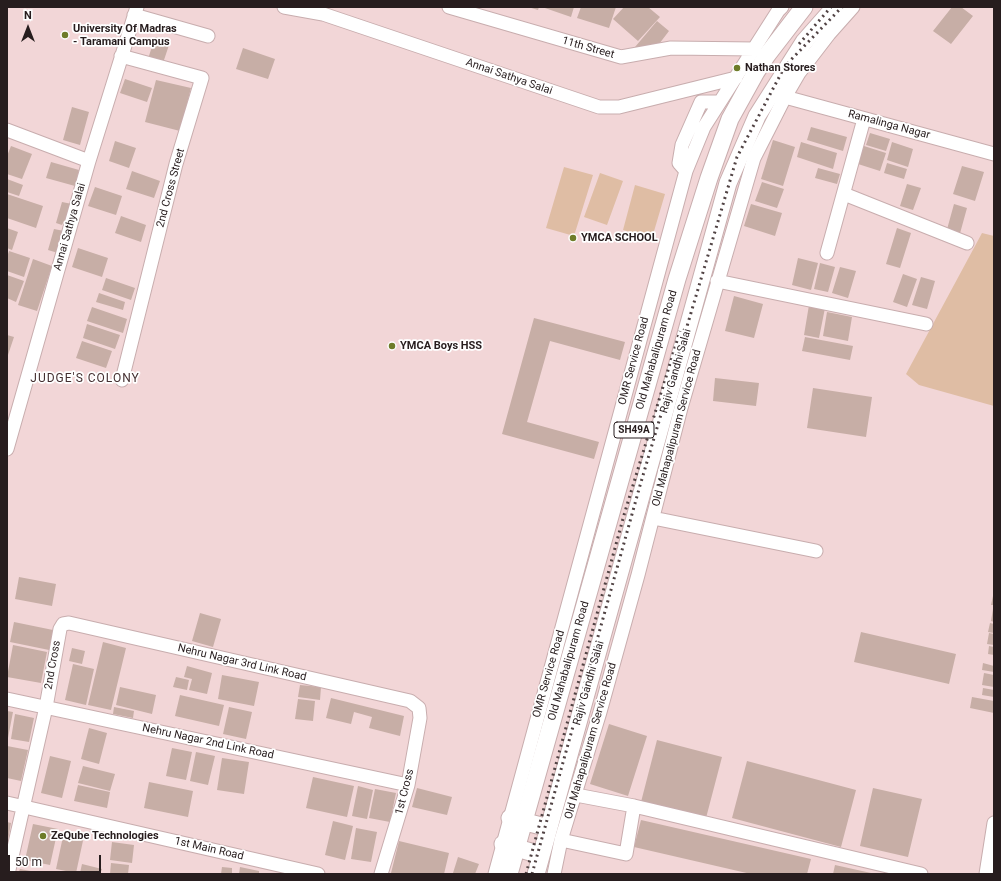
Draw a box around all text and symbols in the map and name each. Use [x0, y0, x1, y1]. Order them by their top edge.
north arrow [8, 8, 48, 48]
text: N [24, 9, 32, 22]
place label: University Of Madras - Taramani Campus [73, 22, 177, 48]
marker: University Of Madras - Taramani Campus [60, 30, 70, 40]
street label: 11th Street [560, 34, 616, 62]
street label: Annai Sathya Salai [464, 56, 554, 98]
place label: Nathan Stores [745, 61, 815, 75]
marker: Nathan Stores [732, 63, 742, 73]
street label: Ramalinga Nagar [847, 108, 931, 142]
street label: 2nd Cross Street [154, 147, 188, 229]
street label: Annai Sathya Salai [51, 182, 89, 272]
place label: YMCA SCHOOL [581, 231, 658, 245]
marker: YMCA SCHOOL [568, 233, 578, 243]
street label: Old Mahabalipuram Road [634, 289, 680, 411]
street label: OMR Service Road [616, 316, 652, 406]
street label: Rajiv Gandhi Salai [658, 327, 694, 415]
place label: YMCA Boys HSS [400, 339, 482, 353]
marker: YMCA Boys HSS [387, 341, 397, 351]
street label: Old Mahapalipuram Service Road [650, 348, 704, 508]
district label: JUDGE'S COLONY [30, 372, 140, 386]
road number: SH49A [614, 422, 654, 438]
street label: Old Mahabalipuram Road [546, 600, 592, 722]
street label: OMR Service Road [530, 629, 568, 719]
street label: 2nd Cross [42, 639, 64, 691]
street label: Rajiv Gandhi Salai [571, 639, 607, 727]
street label: Nehru Nagar 3rd Link Road [176, 642, 308, 684]
street label: Old Mahapalipuram Service Road [562, 661, 620, 821]
street label: Nehru Nagar 2nd Link Road [141, 722, 275, 762]
street label: 1st Cross [393, 768, 417, 816]
place label: ZeQube Technologies [51, 829, 159, 843]
marker: ZeQube Technologies [38, 831, 48, 841]
street label: 1st Main Road [173, 835, 245, 863]
scale bar [10, 847, 103, 873]
text: 50 m [15, 855, 42, 869]

